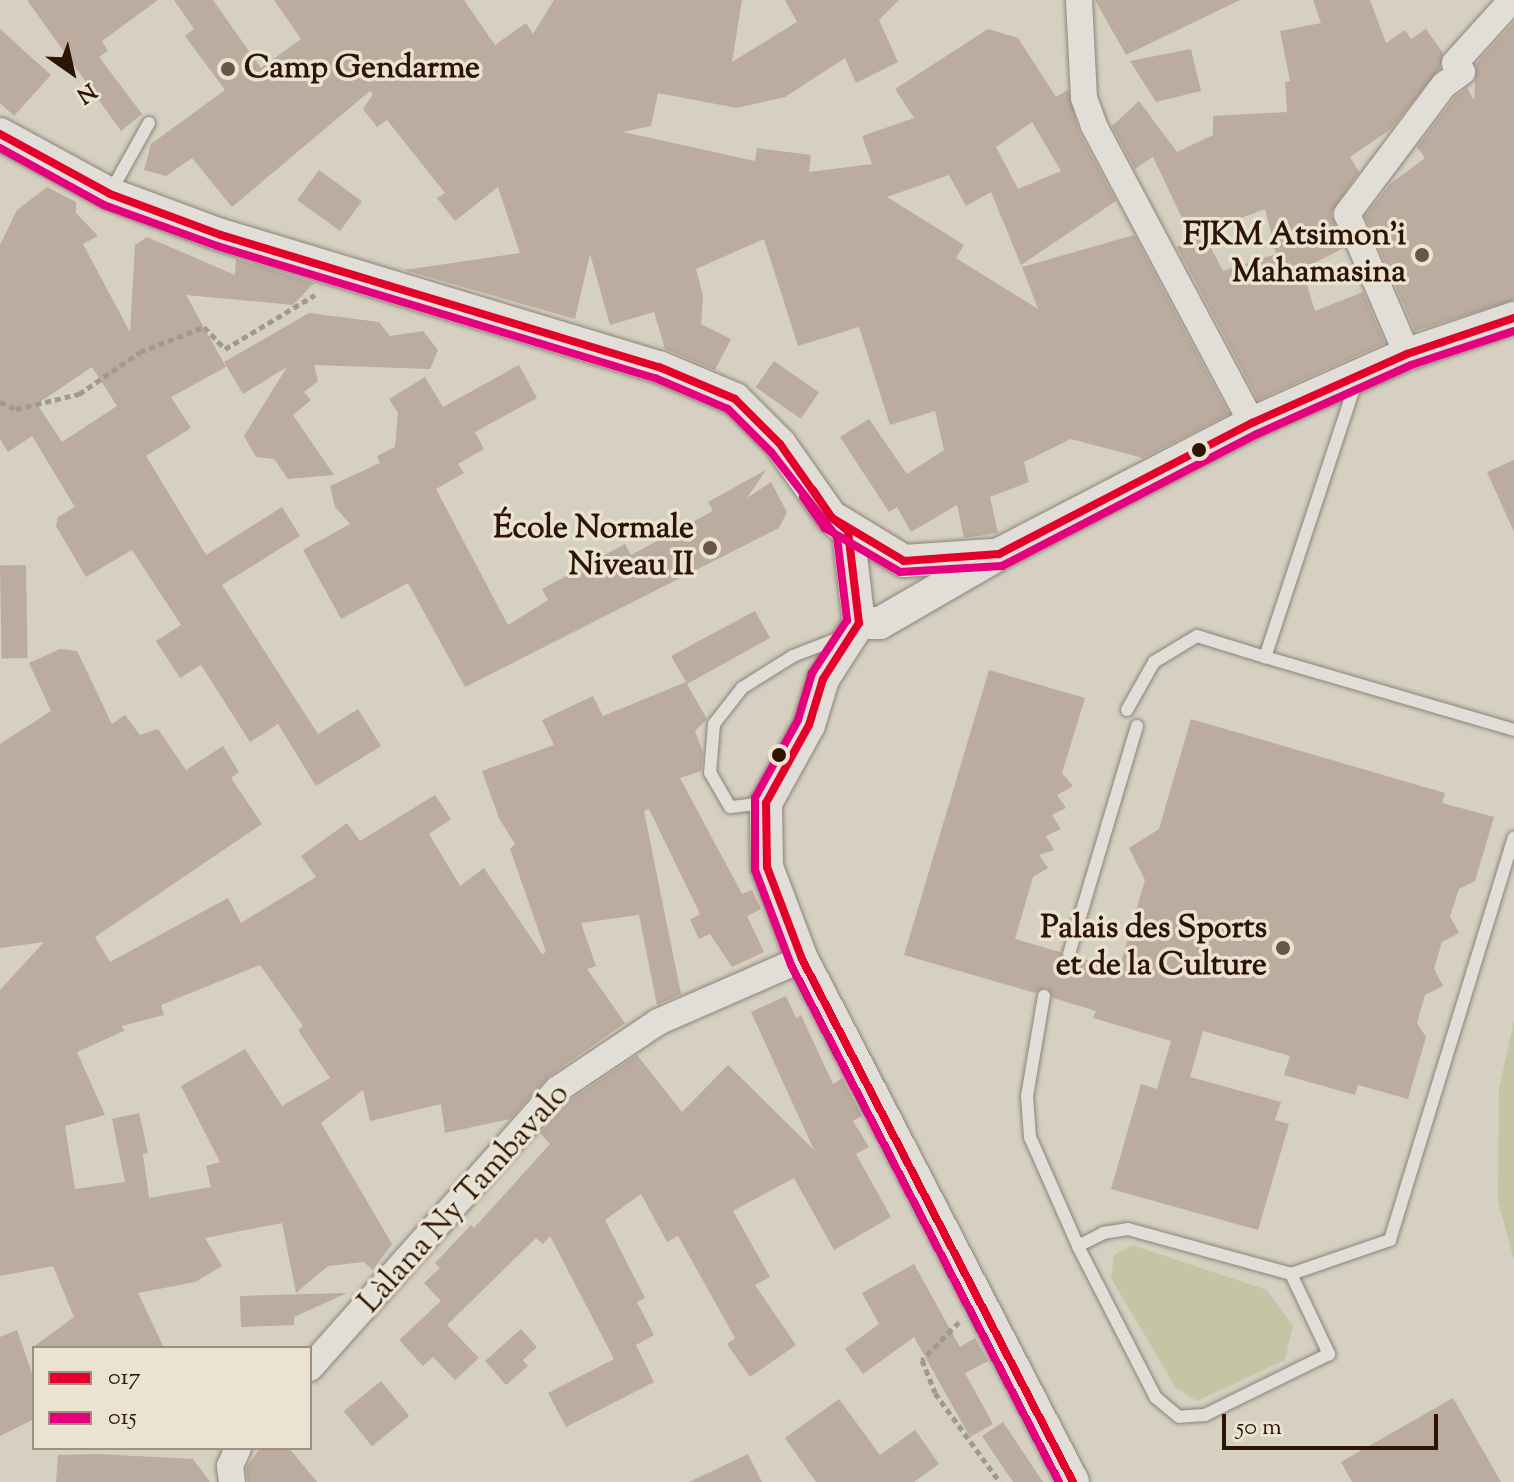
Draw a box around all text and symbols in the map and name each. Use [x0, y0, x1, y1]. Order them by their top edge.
north arrow [32, 32, 112, 112]
place label: Camp Gendarme [244, 50, 480, 88]
marker: Camp Gendarme [219, 60, 237, 78]
text: N [69, 74, 102, 110]
place label: FJKM Atsimon'i Mahamasina [1183, 218, 1406, 293]
marker: FJKM Atsimon'i Mahamasina [1413, 246, 1431, 264]
unlabelled marker [1191, 442, 1207, 458]
place label: École Normale Niveau II [493, 511, 694, 586]
marker: École Normale Niveau II [701, 539, 719, 557]
unlabelled marker [771, 747, 787, 763]
place label: Palais des Sports et de la Culture [1041, 911, 1267, 986]
marker: Palais des Sports et de la Culture [1274, 939, 1292, 957]
street label: Làlana Ny Tambavalo [352, 1076, 578, 1322]
legend [32, 1346, 312, 1450]
text: 017 [108, 1361, 141, 1395]
scale bar [1226, 1398, 1442, 1448]
text: 015 [108, 1401, 137, 1435]
text: 50 m [1236, 1411, 1282, 1445]

